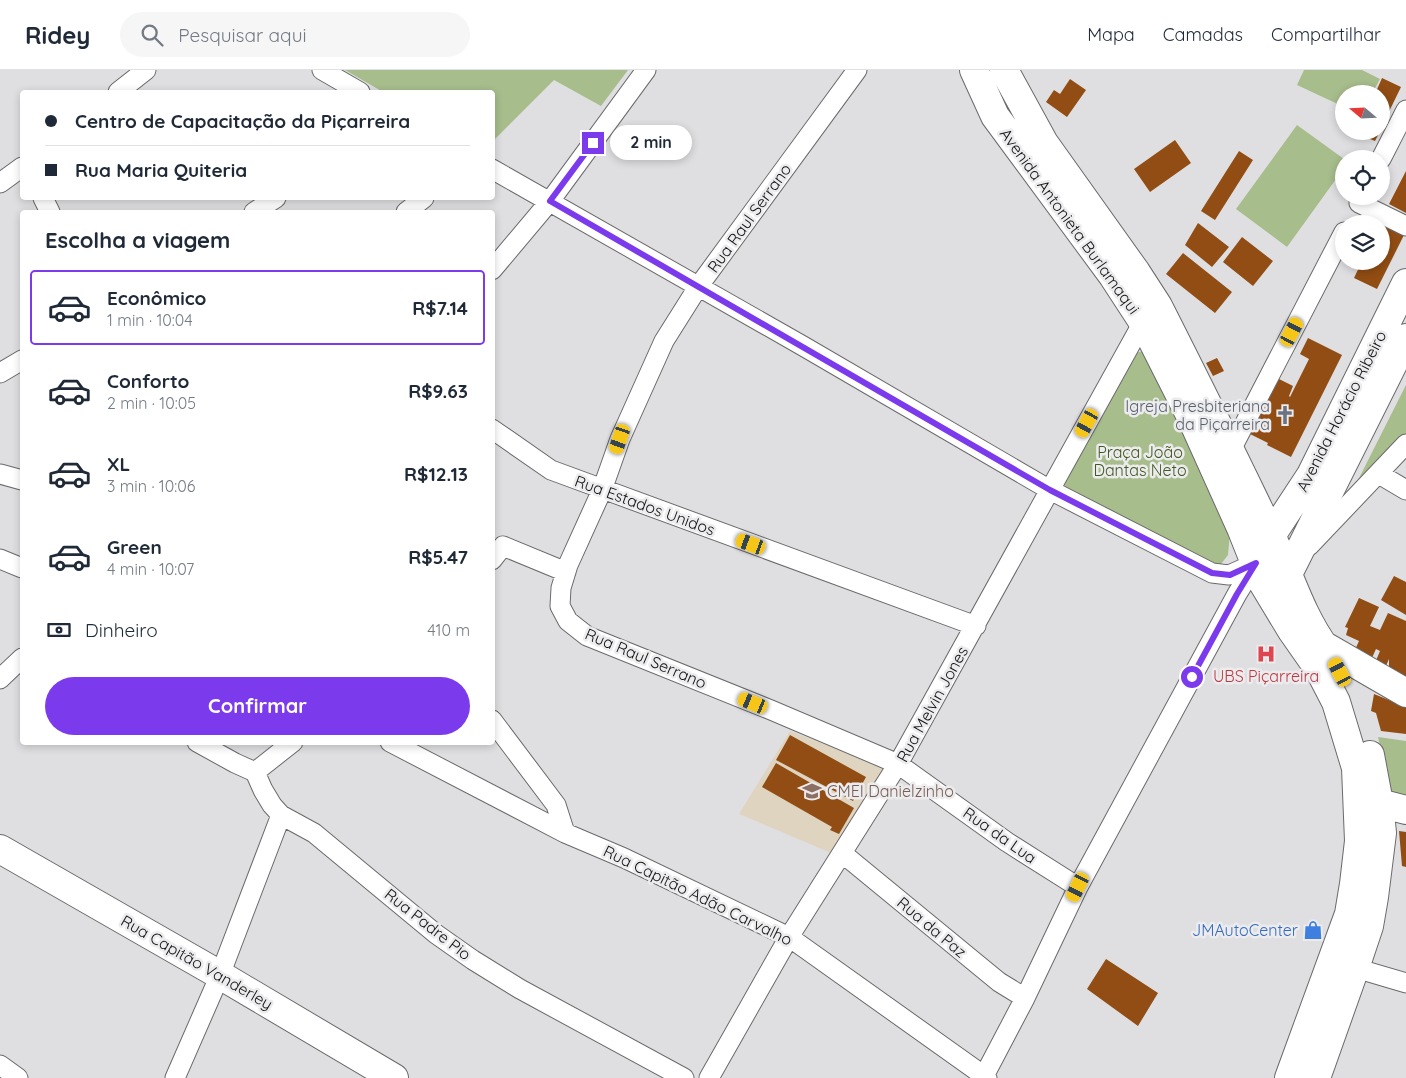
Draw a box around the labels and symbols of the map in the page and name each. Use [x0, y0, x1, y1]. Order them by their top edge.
north arrow [1335, 85, 1390, 140]
street label: Avenida Antonieta Burlamaqui [996, 124, 1144, 318]
callout: 2 min [610, 126, 693, 160]
route end [582, 132, 604, 154]
street label: Rua Raul Serrano [703, 160, 795, 276]
car [1278, 315, 1305, 349]
street label: Avenida Horácio Ribeiro [1292, 327, 1390, 495]
place label: Igreja Presbiteriana da Piçarreira [1125, 396, 1270, 434]
church icon: Igreja Presbiteriana da Piçarreira [1274, 404, 1296, 426]
car [1073, 406, 1100, 440]
car [608, 422, 631, 456]
park label: Praça João Dantas Neto [1093, 442, 1187, 480]
street label: Rua Estados Unidos [572, 470, 718, 540]
car [734, 532, 767, 556]
street label: Rua Raul Serrano [582, 623, 710, 693]
street label: Rua Melvin Jones [892, 643, 972, 765]
hospital icon: UBS Piçarreira [1255, 643, 1277, 665]
car [1326, 655, 1353, 689]
route start [1181, 666, 1203, 688]
place label: UBS Piçarreira [1213, 666, 1319, 686]
car [736, 690, 769, 716]
school or university icon: CMEI Danielzinho [801, 780, 823, 802]
place label: CMEI Danielzinho [827, 781, 954, 801]
street label: Rua da Lua [960, 802, 1040, 868]
street label: Rua Capitão Adão Carvalho [600, 841, 796, 949]
car [1064, 870, 1091, 904]
street label: Rua Padre Pio [381, 884, 475, 964]
street label: Rua da Paz [893, 892, 971, 962]
street label: Rua Capitão Vanderley [118, 910, 276, 1014]
shop icon: JMAutoCenter [1302, 919, 1324, 941]
place label: JMAutoCenter [1192, 920, 1298, 940]

